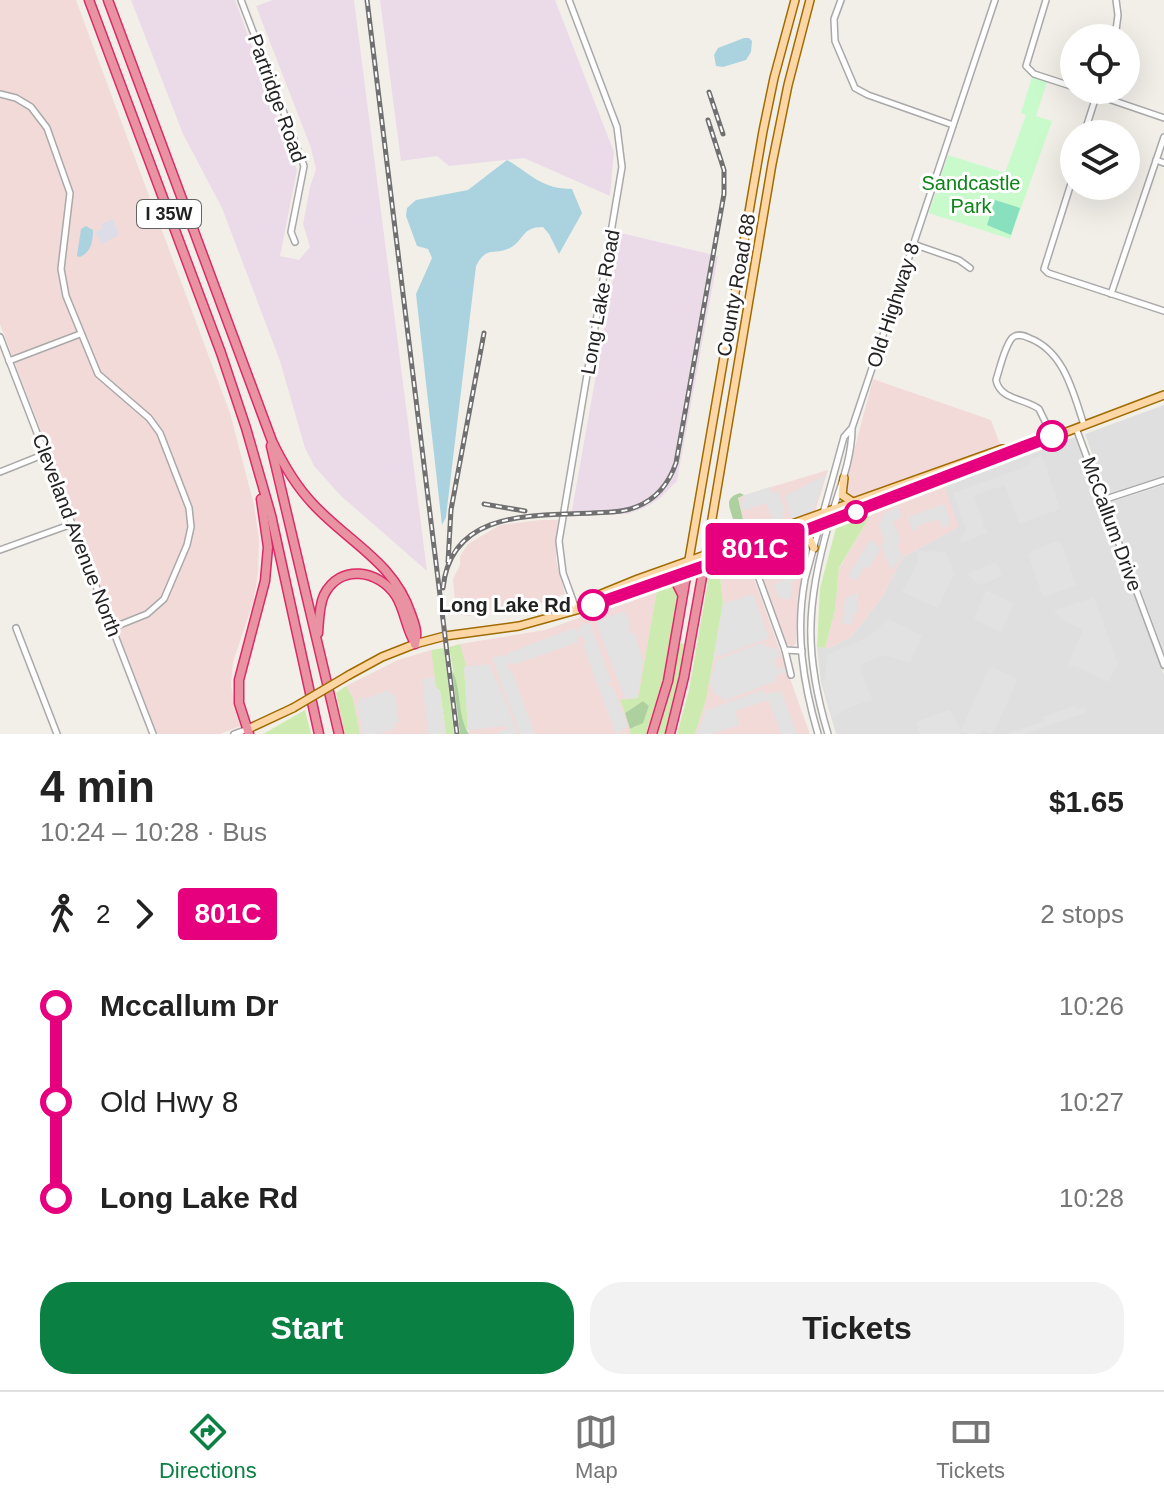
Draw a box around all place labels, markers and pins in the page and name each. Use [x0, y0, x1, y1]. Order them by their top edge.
unlabelled marker [1037, 421, 1067, 451]
unlabelled marker [845, 501, 867, 523]
marker: Long Lake Rd [578, 590, 608, 620]
place label: Long Lake Rd [439, 594, 571, 616]

